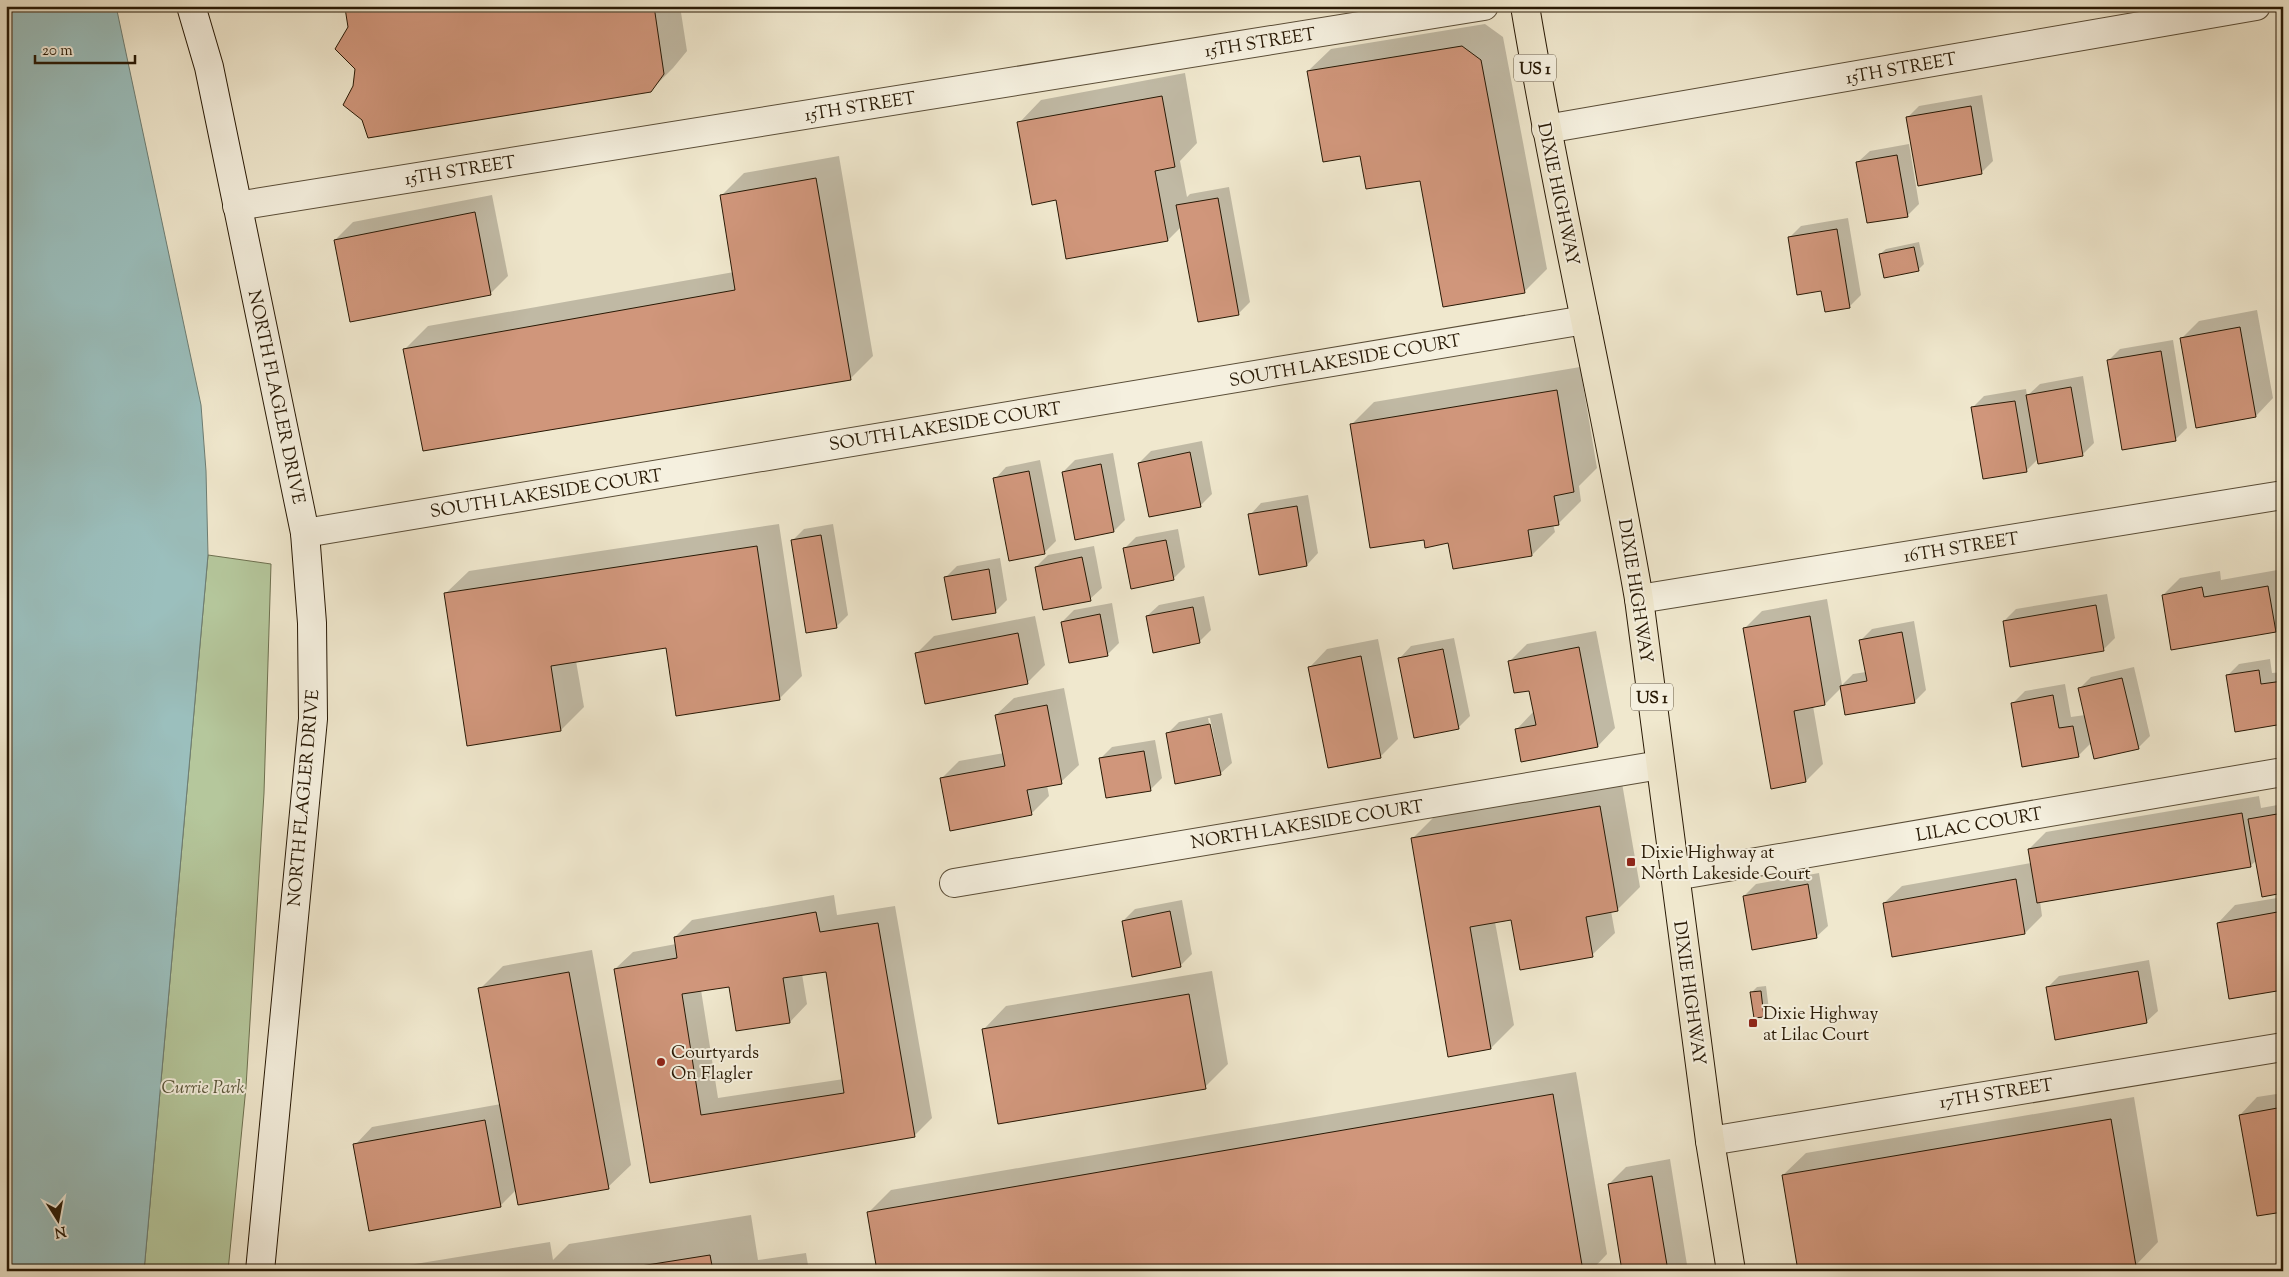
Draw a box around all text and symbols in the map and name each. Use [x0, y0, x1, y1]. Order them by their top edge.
street label: 15TH STREET [1203, 22, 1318, 66]
scale bar [35, 32, 135, 64]
text: 20 m [42, 41, 73, 62]
street label: 15TH STREET [1844, 47, 1959, 93]
road number: US 1 [1514, 54, 1556, 82]
street label: 15TH STREET [803, 86, 918, 130]
street label: DIXIE HIGHWAY [1529, 120, 1585, 269]
street label: 15TH STREET [403, 150, 518, 194]
street label: NORTH FLAGLER DRIVE [240, 288, 310, 507]
street label: SOUTH LAKESIDE COURT [1227, 329, 1464, 395]
street label: SOUTH LAKESIDE COURT [827, 397, 1064, 459]
street label: SOUTH LAKESIDE COURT [428, 464, 665, 526]
street label: DIXIE HIGHWAY [1610, 517, 1658, 665]
street label: 16TH STREET [1902, 527, 2021, 571]
road number: US 1 [1631, 684, 1673, 710]
street label: NORTH FLAGLER DRIVE [283, 688, 327, 908]
street label: NORTH LAKESIDE COURT [1189, 795, 1426, 857]
street label: LILAC COURT [1914, 802, 2045, 850]
place label: Dixie Highway at North Lakeside Court [1641, 841, 1811, 888]
marker: Dixie Highway at North Lakeside Court [1625, 856, 1637, 868]
street label: DIXIE HIGHWAY [1665, 919, 1711, 1067]
place label: Dixie Highway at Lilac Court [1763, 1002, 1878, 1049]
marker: Dixie Highway at Lilac Court [1747, 1017, 1759, 1029]
place label: Courtyards On Flagler [671, 1041, 759, 1088]
marker: Courtyards On Flagler [655, 1056, 667, 1068]
street label: 17TH STREET [1937, 1073, 2055, 1117]
park label: Currie Park [161, 1076, 245, 1102]
north arrow [32, 1194, 82, 1244]
text: N [53, 1220, 67, 1242]

